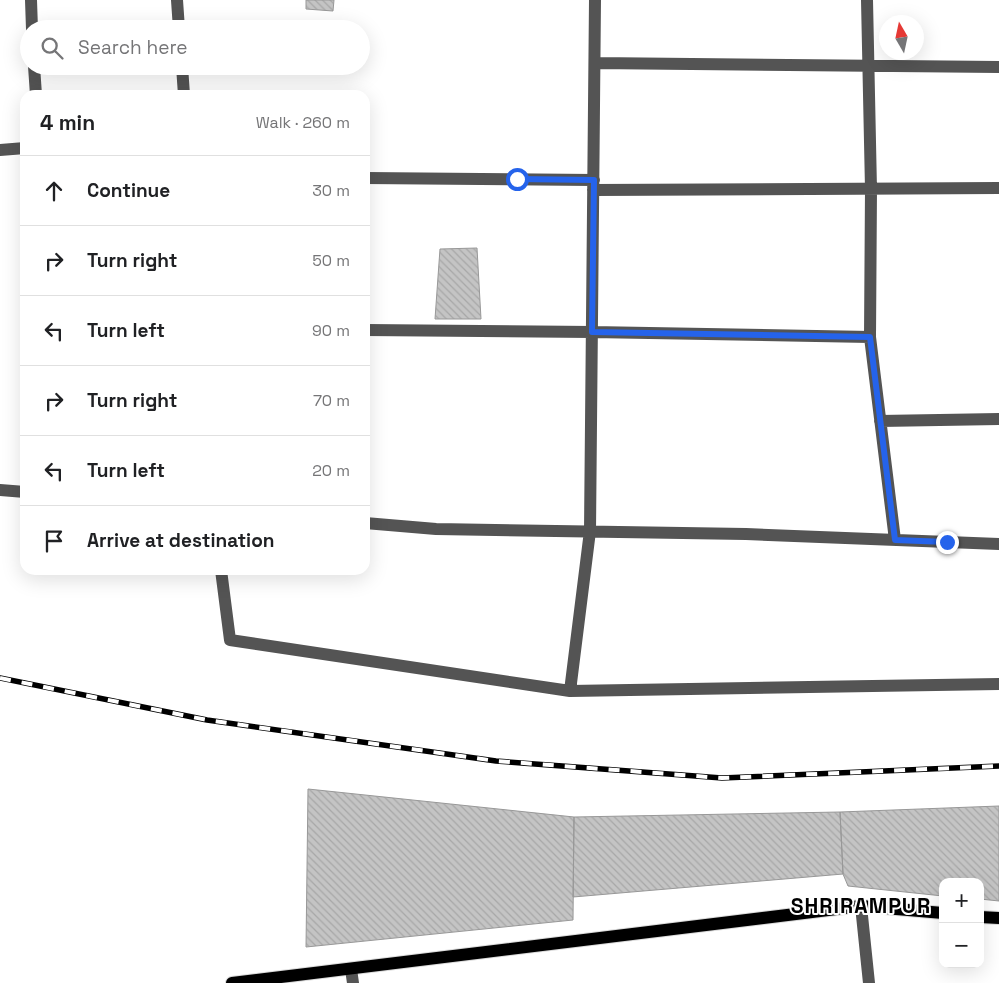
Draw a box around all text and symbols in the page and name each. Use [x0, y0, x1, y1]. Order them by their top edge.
north arrow [879, 15, 924, 60]
search box [20, 20, 370, 75]
icon: search [38, 34, 66, 62]
text: Search here [78, 35, 188, 60]
text: 4 min [40, 109, 95, 136]
text: Walk · 260 m [256, 112, 350, 133]
route start [506, 168, 529, 191]
icon: ahead [40, 177, 68, 205]
text: Continue [87, 178, 170, 203]
text: 30 m [312, 180, 350, 201]
icon: right [40, 247, 68, 275]
text: Turn right [87, 248, 177, 273]
text: 50 m [312, 250, 350, 271]
icon: left [40, 317, 68, 345]
text: Turn left [87, 318, 165, 343]
text: 90 m [312, 320, 350, 341]
icon: right [40, 387, 68, 415]
text: Turn right [87, 388, 177, 413]
text: 70 m [313, 390, 350, 411]
icon: left [40, 457, 68, 485]
text: Turn left [87, 458, 165, 483]
text: 20 m [312, 460, 350, 481]
icon: arrive [40, 527, 68, 555]
text: Arrive at destination [87, 528, 275, 553]
route end [936, 531, 959, 554]
map controls [939, 878, 984, 968]
button: + [939, 878, 984, 923]
district label: SHRIRAMPUR [791, 892, 931, 919]
button: − [939, 923, 984, 968]

